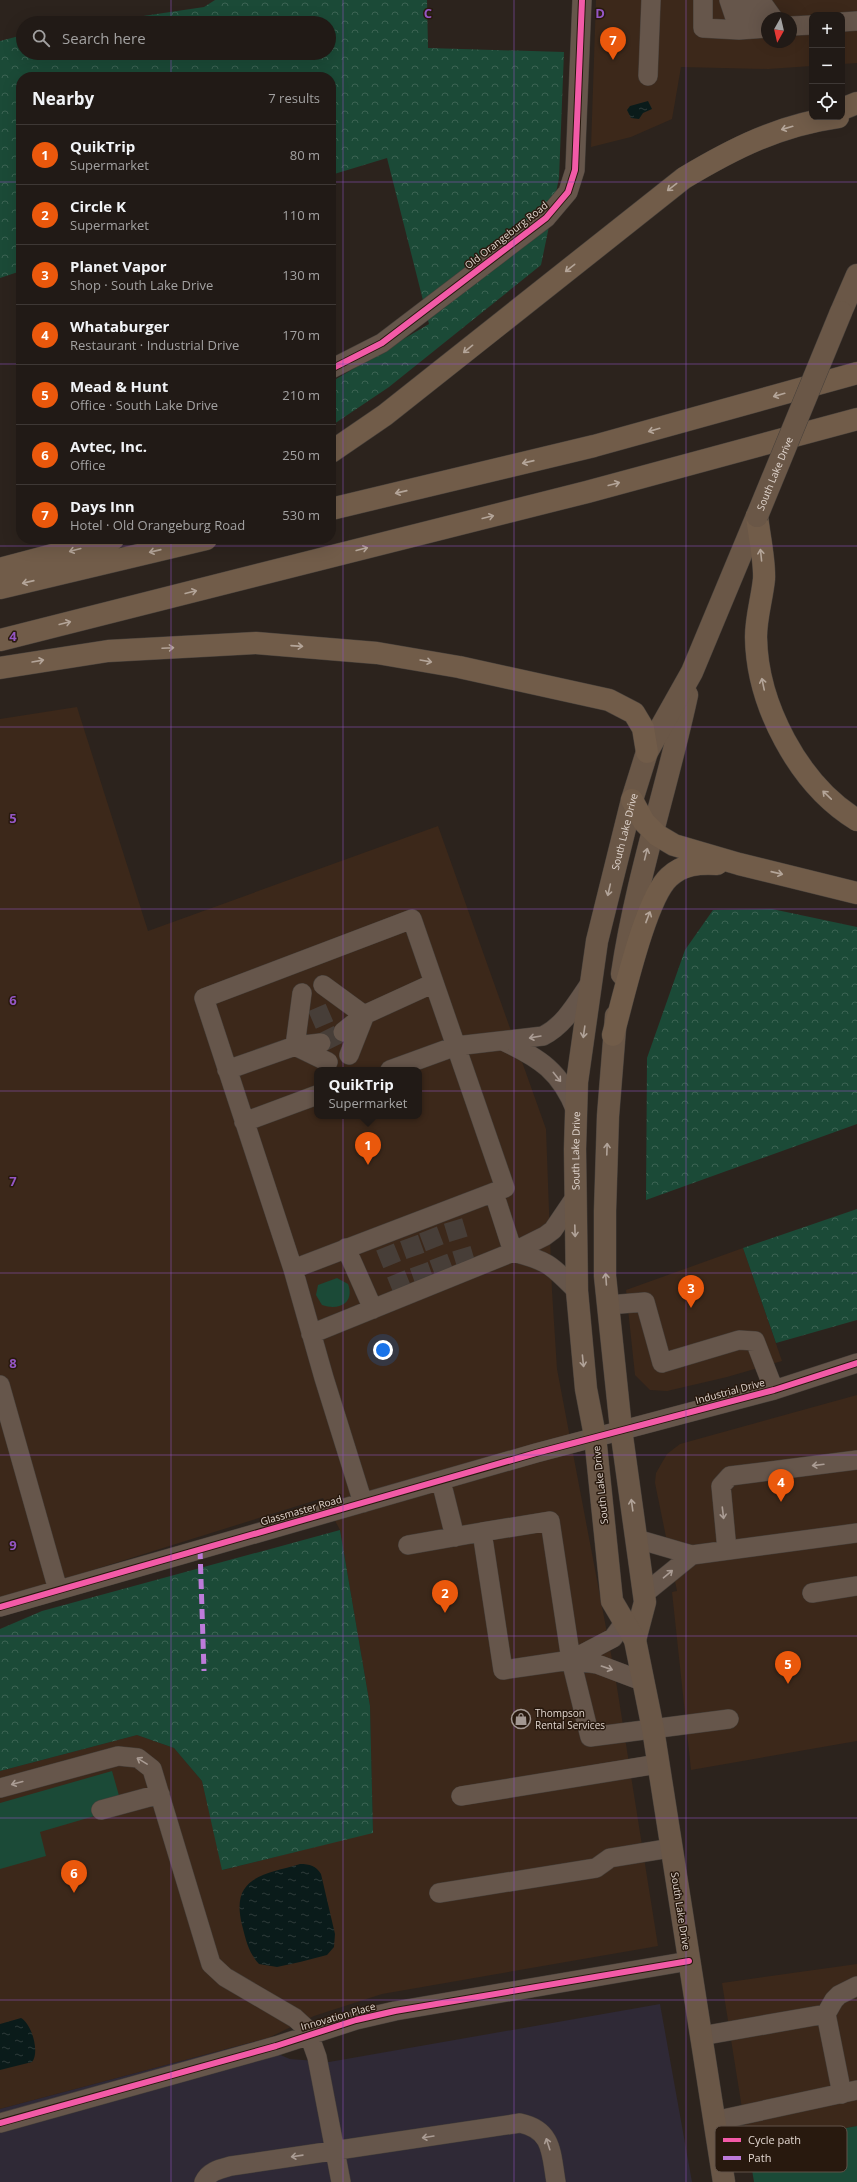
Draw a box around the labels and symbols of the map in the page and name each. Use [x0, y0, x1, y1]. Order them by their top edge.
text: C [424, 4, 432, 22]
text: D [595, 4, 605, 22]
north arrow [761, 12, 797, 48]
pin: 7 [600, 27, 626, 60]
one-way arrow [780, 125, 793, 132]
one-way arrow [666, 183, 677, 192]
street label: Old Orangeburg Road [462, 198, 550, 272]
one-way arrow [564, 264, 575, 272]
one-way arrow [463, 344, 473, 353]
one-way arrow [773, 392, 786, 399]
one-way arrow [647, 426, 660, 434]
street label: South Lake Drive [753, 434, 796, 513]
one-way arrow [522, 459, 535, 466]
one-way arrow [607, 480, 620, 488]
one-way arrow [395, 489, 408, 497]
one-way arrow [481, 513, 494, 520]
one-way arrow [355, 545, 368, 552]
one-way arrow [69, 547, 82, 554]
one-way arrow [149, 548, 162, 556]
one-way arrow [757, 549, 765, 562]
one-way arrow [22, 578, 35, 586]
one-way arrow [184, 588, 197, 595]
one-way arrow [58, 619, 71, 627]
text: 4 [9, 627, 17, 645]
one-way arrow [290, 642, 303, 649]
one-way arrow [161, 644, 174, 652]
one-way arrow [32, 657, 45, 665]
one-way arrow [419, 658, 432, 666]
one-way arrow [758, 678, 766, 691]
one-way arrow [822, 790, 832, 800]
street label: South Lake Drive [608, 791, 641, 871]
text: 5 [9, 809, 17, 827]
one-way arrow [643, 848, 650, 861]
one-way arrow [770, 870, 783, 878]
one-way arrow [605, 883, 613, 896]
one-way arrow [644, 911, 652, 923]
text: 6 [9, 991, 17, 1009]
one-way arrow [580, 1025, 588, 1038]
one-way arrow [529, 1033, 542, 1041]
one-way arrow [553, 1071, 561, 1082]
street label: South Lake Drive [568, 1111, 583, 1190]
pin: 1 [355, 1132, 381, 1165]
one-way arrow [603, 1143, 610, 1156]
text: 7 [9, 1172, 17, 1190]
one-way arrow [571, 1224, 579, 1237]
one-way arrow [602, 1273, 609, 1286]
pin: 3 [678, 1275, 704, 1308]
your location [373, 1340, 393, 1360]
text: 8 [9, 1354, 17, 1372]
one-way arrow [580, 1354, 587, 1367]
street label: Industrial Drive [694, 1375, 767, 1407]
street label: South Lake Drive [589, 1445, 611, 1525]
one-way arrow [812, 1461, 825, 1469]
pin: 4 [768, 1469, 794, 1502]
street label: Glassmaster Road [259, 1492, 343, 1528]
one-way arrow [628, 1499, 636, 1512]
one-way arrow [719, 1506, 727, 1519]
text: 9 [9, 1536, 17, 1554]
one-way arrow [662, 1570, 672, 1579]
pin: 2 [432, 1580, 458, 1613]
pin: 5 [775, 1651, 801, 1684]
one-way arrow [601, 1665, 614, 1672]
place label: Thompson Rental Services [535, 1706, 605, 1732]
shop icon: Thompson Rental Services [510, 1708, 532, 1730]
one-way arrow [136, 1757, 148, 1765]
one-way arrow [11, 1780, 24, 1787]
pin: 6 [61, 1860, 87, 1893]
street label: South Lake Drive [668, 1871, 694, 1951]
street label: Innovation Place [299, 1999, 377, 2033]
legend [715, 2126, 847, 2172]
text: Cycle path [748, 2132, 801, 2147]
one-way arrow [422, 2133, 435, 2141]
one-way arrow [544, 2137, 551, 2150]
text: Path [748, 2150, 771, 2165]
one-way arrow [291, 2152, 304, 2160]

